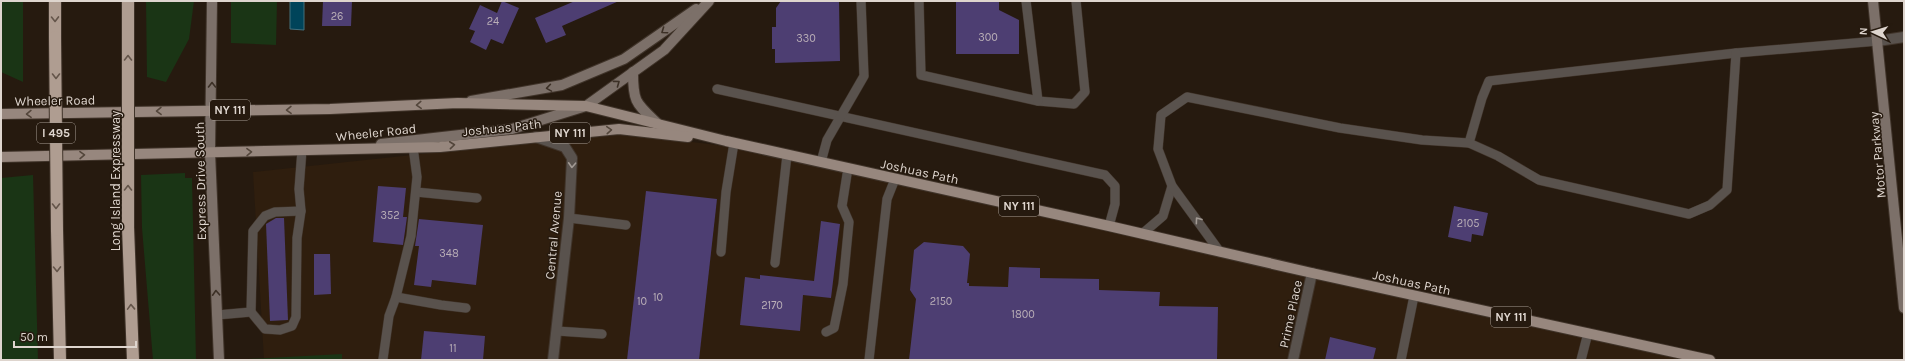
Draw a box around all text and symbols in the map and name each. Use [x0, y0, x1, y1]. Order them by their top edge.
house number: 26 [331, 10, 343, 23]
north arrow [1853, 12, 1893, 52]
house number: 24 [487, 15, 499, 28]
one-way arrow [51, 16, 59, 22]
one-way arrow [662, 26, 669, 33]
text: N [1857, 27, 1870, 36]
house number: 300 [978, 31, 998, 44]
house number: 330 [796, 32, 816, 45]
one-way arrow [124, 55, 132, 61]
one-way arrow [52, 73, 60, 79]
one-way arrow [613, 81, 620, 88]
one-way arrow [208, 82, 216, 88]
one-way arrow [546, 83, 552, 91]
street label: Wheeler Road [14, 92, 96, 109]
road number: NY 111 [210, 100, 250, 120]
one-way arrow [416, 100, 422, 109]
one-way arrow [286, 105, 292, 114]
one-way arrow [156, 107, 162, 116]
one-way arrow [26, 110, 32, 118]
street label: Long Island Expressway [108, 111, 123, 251]
street label: Motor Parkway [1866, 111, 1889, 199]
street label: Joshuas Path [462, 116, 542, 139]
street label: Wheeler Road [335, 121, 417, 144]
street label: Express Drive South [192, 122, 209, 240]
road number: I 495 [37, 123, 75, 143]
road number: NY 111 [550, 123, 590, 143]
one-way arrow [606, 126, 612, 135]
one-way arrow [449, 141, 455, 150]
one-way arrow [246, 147, 252, 156]
one-way arrow [79, 151, 85, 159]
street label: Joshuas Path [880, 156, 960, 187]
one-way arrow [568, 162, 576, 168]
one-way arrow [124, 185, 132, 191]
street label: Central Avenue [542, 190, 565, 280]
road number: NY 111 [999, 196, 1039, 216]
one-way arrow [52, 203, 60, 209]
house number: 352 [380, 209, 400, 222]
house number: 2105 [1457, 217, 1479, 230]
one-way arrow [1195, 218, 1202, 225]
house number: 348 [439, 247, 459, 260]
one-way arrow [53, 266, 62, 272]
street label: Joshuas Path [1372, 267, 1452, 298]
street label: Prime Place [1276, 278, 1305, 349]
one-way arrow [212, 290, 220, 296]
house number: 10 [653, 291, 663, 304]
house number: 10 [637, 295, 647, 308]
house number: 2150 [930, 295, 952, 308]
house number: 2170 [761, 299, 783, 312]
one-way arrow [127, 304, 136, 310]
road number: NY 111 [1491, 307, 1531, 327]
house number: 1800 [1011, 308, 1035, 321]
scale bar [14, 323, 136, 349]
text: 50 m [20, 330, 48, 344]
house number: 11 [449, 342, 457, 355]

